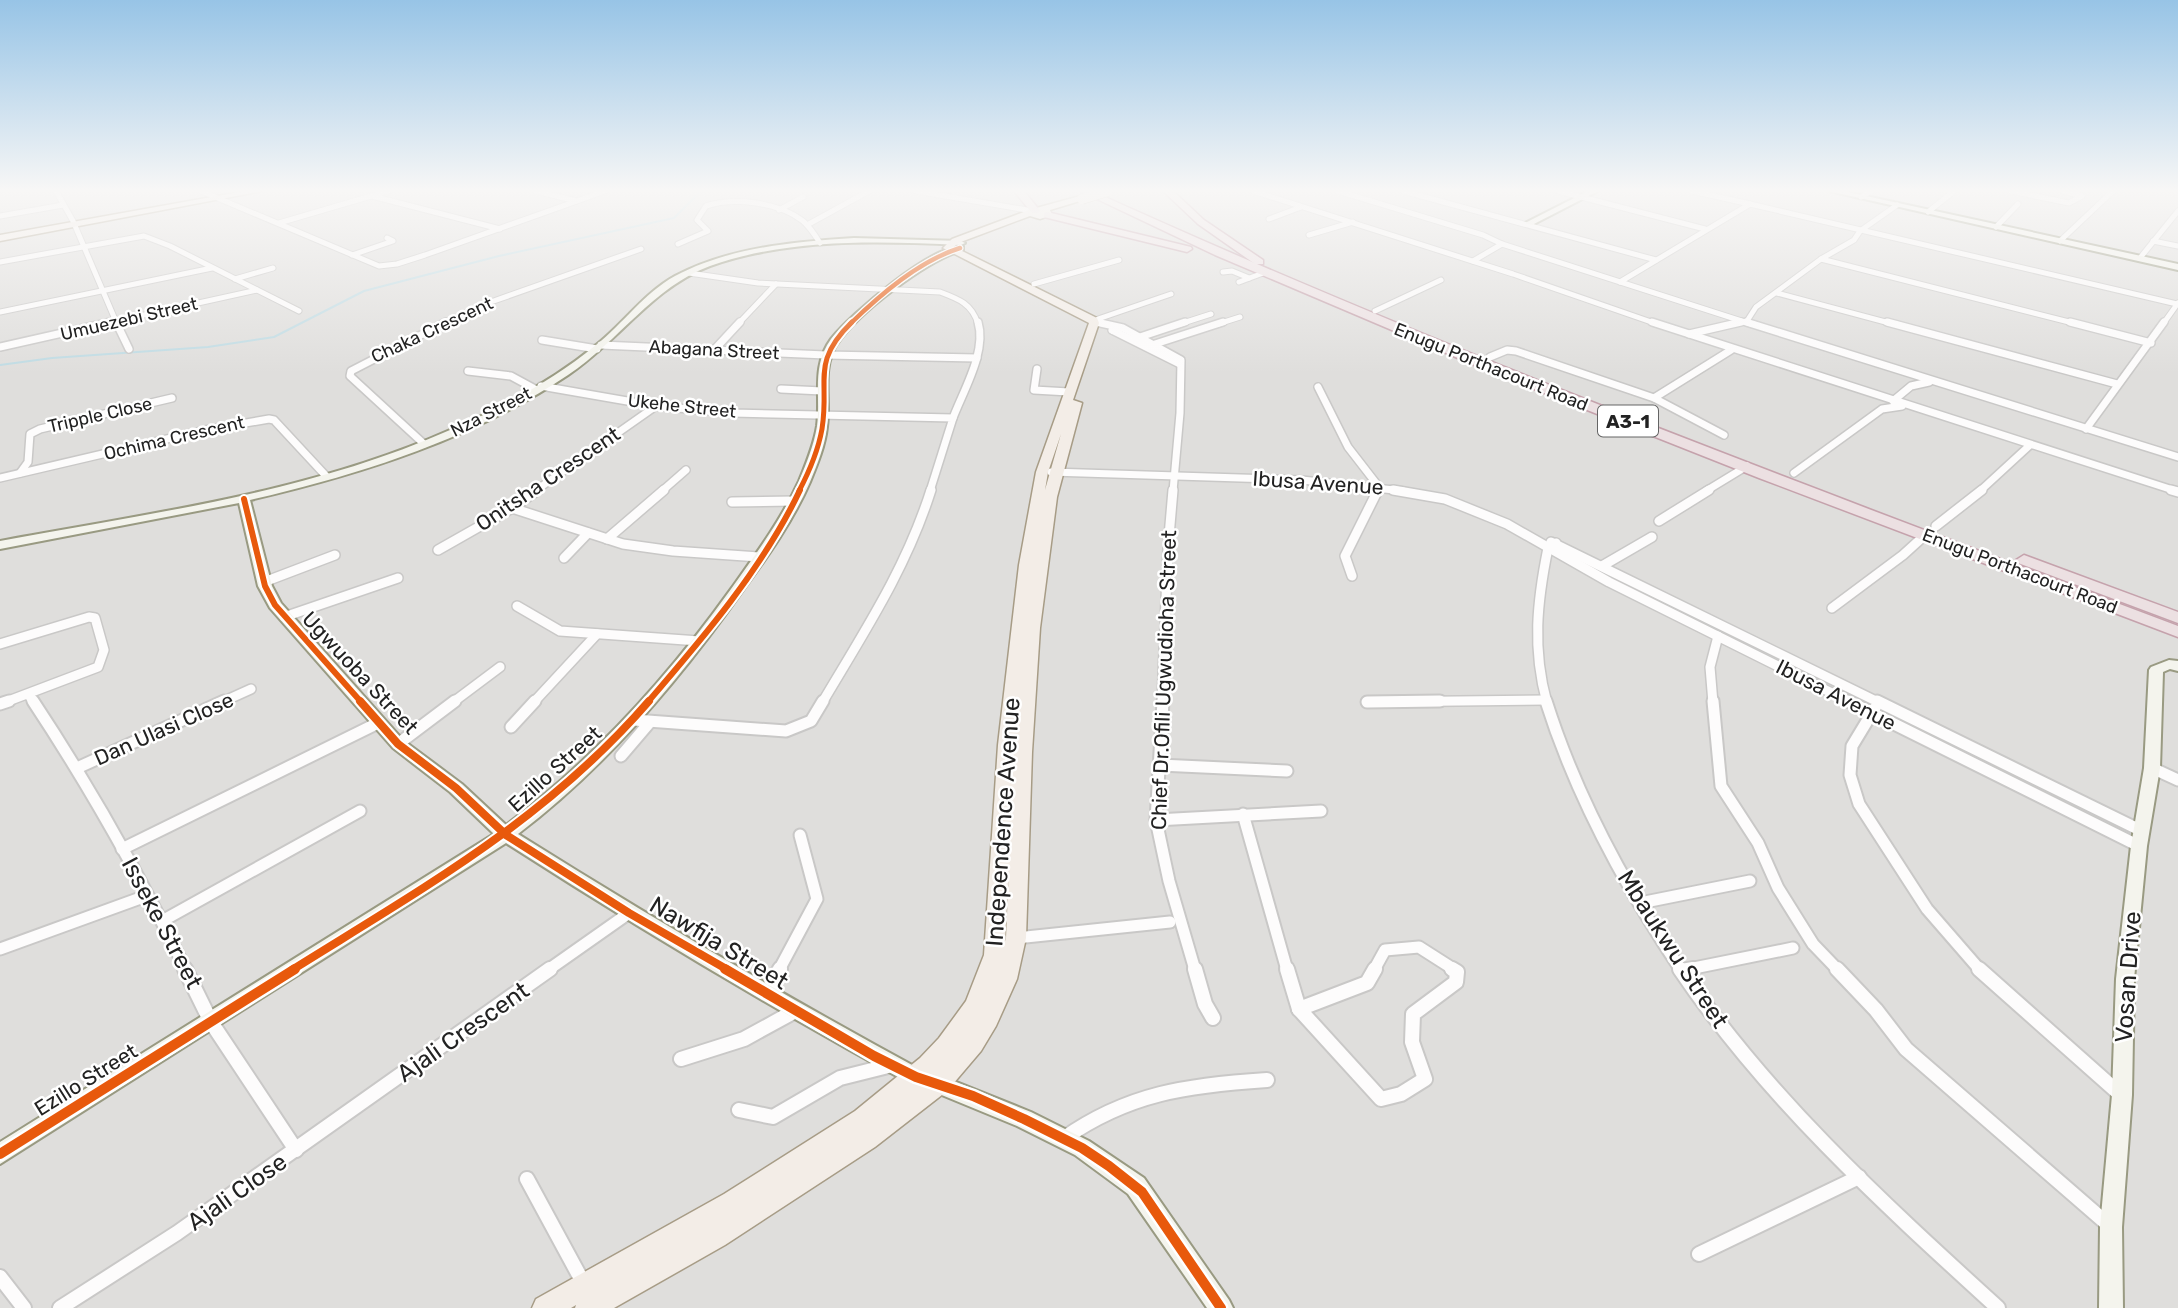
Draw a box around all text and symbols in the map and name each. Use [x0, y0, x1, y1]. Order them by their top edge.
street label: Chaka Crescent [367, 292, 497, 368]
street label: Umuezebi Street [58, 293, 200, 345]
street label: Enugu Porthacourt Road [1391, 318, 1591, 416]
street label: Abagana Street [648, 336, 780, 364]
street label: Nza Street [447, 382, 535, 442]
street label: Ukehe Street [627, 389, 737, 423]
street label: Tripple Close [46, 392, 154, 438]
road number: A3-1 [1598, 406, 1658, 436]
street label: Ochima Crescent [102, 411, 246, 465]
street label: Onitsha Crescent [471, 421, 625, 536]
street label: Ibusa Avenue [1252, 465, 1384, 500]
street label: Enugu Porthacourt Road [1919, 524, 2121, 618]
street label: Chief Dr.Ofili Ugwudioha Street [1146, 530, 1181, 830]
street label: Ugwuoba Street [297, 606, 424, 739]
street label: Ibusa Avenue [1772, 654, 1900, 735]
street label: Dan Ulasi Close [90, 687, 237, 770]
street label: Independence Avenue [980, 697, 1026, 947]
street label: Ezillo Street [503, 720, 606, 817]
street label: Isseke Street [116, 852, 208, 994]
street label: Mbaukwu Street [1612, 865, 1734, 1033]
street label: Nawfija Street [645, 891, 793, 995]
street label: Vosan Drive [2109, 910, 2147, 1044]
street label: Ajali Crescent [392, 976, 534, 1088]
street label: Ezillo Street [30, 1038, 142, 1121]
street label: Ajali Close [182, 1148, 292, 1236]

